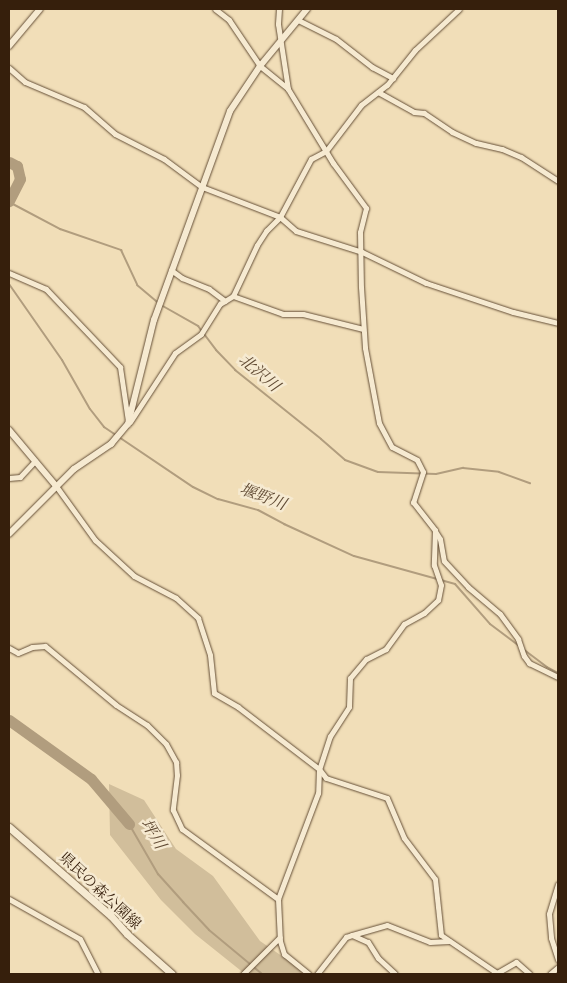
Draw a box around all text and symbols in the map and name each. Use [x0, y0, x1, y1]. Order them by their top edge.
water label: 北沢川 [235, 350, 283, 396]
water label: 堰野川 [237, 479, 289, 515]
water label: 坪川 [137, 815, 169, 853]
street label: 県民の森公園線 [55, 849, 145, 933]

